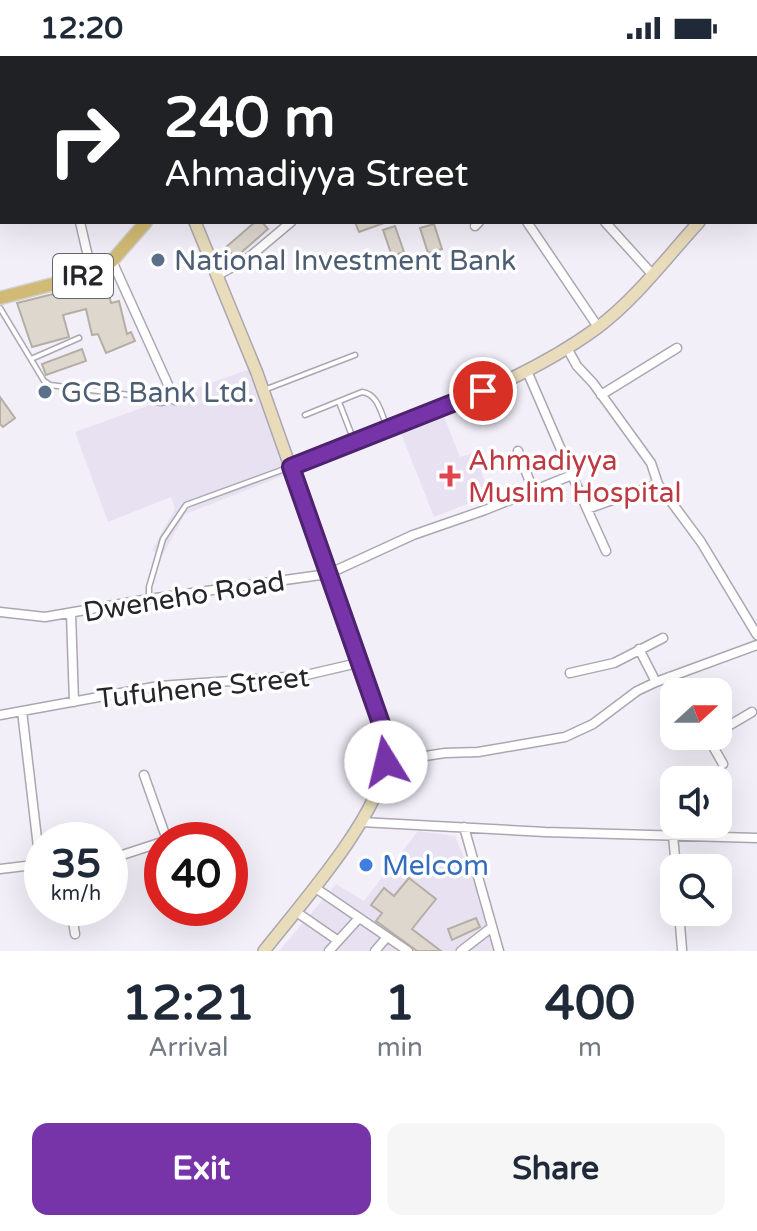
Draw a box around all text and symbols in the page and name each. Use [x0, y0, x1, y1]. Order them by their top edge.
text: 12:20 [40, 10, 123, 47]
text: 240 m [164, 85, 335, 152]
icon: right [32, 88, 136, 192]
text: Ahmadiyya Street [164, 153, 468, 196]
place label: National Investment Bank [174, 244, 516, 278]
marker: National Investment Bank [149, 251, 167, 269]
road number: IR2 [53, 254, 113, 298]
pin [449, 357, 517, 425]
icon: arrive [461, 369, 505, 413]
place label: GCB Bank Ltd. [61, 376, 255, 410]
marker: GCB Bank Ltd. [36, 383, 54, 401]
place label: Ahmadiyya Muslim Hospital [468, 444, 681, 510]
marker: Ahmadiyya Muslim Hospital [439, 465, 461, 487]
street label: Dweneho Road [81, 564, 287, 630]
street label: Tufuhene Street [95, 660, 311, 716]
north arrow [660, 678, 732, 750]
map controls [660, 678, 732, 926]
position arrow [344, 720, 428, 804]
button: sound [660, 766, 732, 838]
speed limit sign: 40 [144, 822, 248, 926]
text: 35 [51, 840, 101, 888]
place label: Melcom [382, 849, 489, 883]
button: search [660, 854, 732, 926]
marker: Melcom [357, 856, 375, 874]
text: km/h [51, 882, 101, 906]
text: 12:21 [122, 975, 255, 1033]
text: 1 [385, 975, 415, 1033]
text: 400 [545, 975, 635, 1033]
text: Arrival [148, 1032, 229, 1063]
text: min [377, 1032, 423, 1063]
text: m [578, 1032, 602, 1063]
button: Exit [32, 1123, 371, 1215]
button: Share [387, 1123, 725, 1215]

